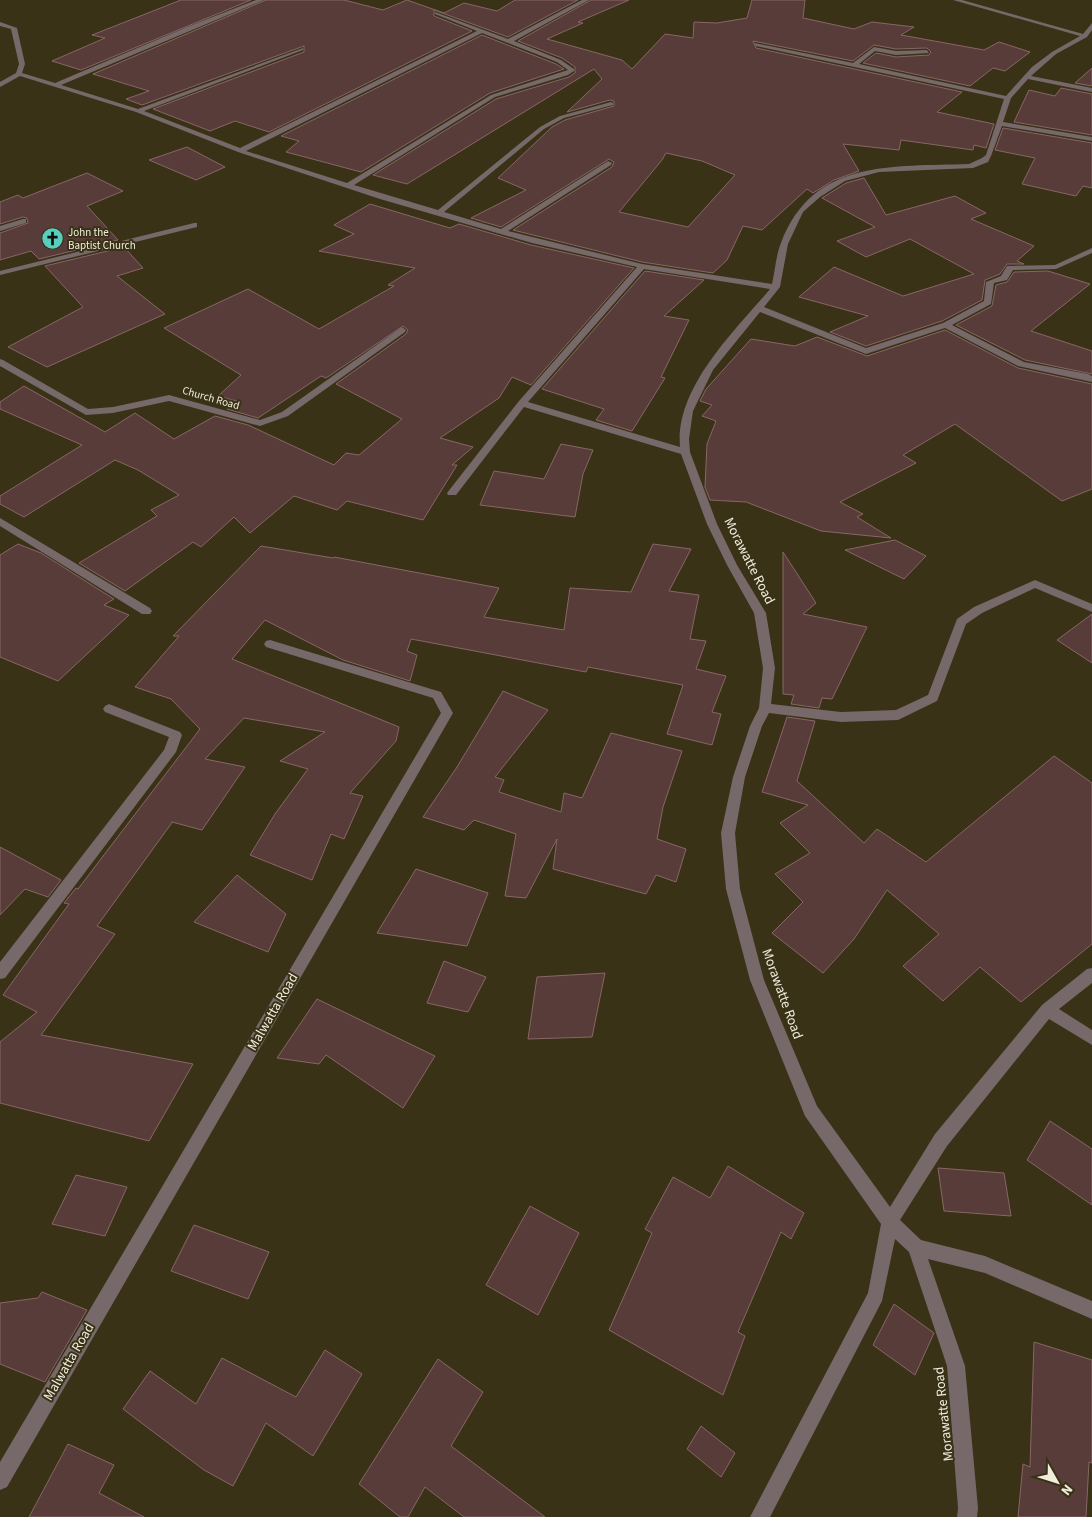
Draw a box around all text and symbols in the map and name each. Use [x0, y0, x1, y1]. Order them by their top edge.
place label: John the Baptist Church [68, 225, 136, 253]
church icon: John the Baptist Church [40, 226, 64, 250]
street label: Church Road [181, 383, 241, 413]
street label: Morawatte Road [719, 514, 779, 608]
street label: Morawatte Road [756, 946, 808, 1042]
street label: Malwatta Road [243, 970, 303, 1054]
street label: Malwatta Road [39, 1320, 99, 1404]
street label: Morawatte Road [929, 1366, 959, 1462]
north arrow [1032, 1457, 1082, 1507]
text: N [1056, 1480, 1077, 1499]

